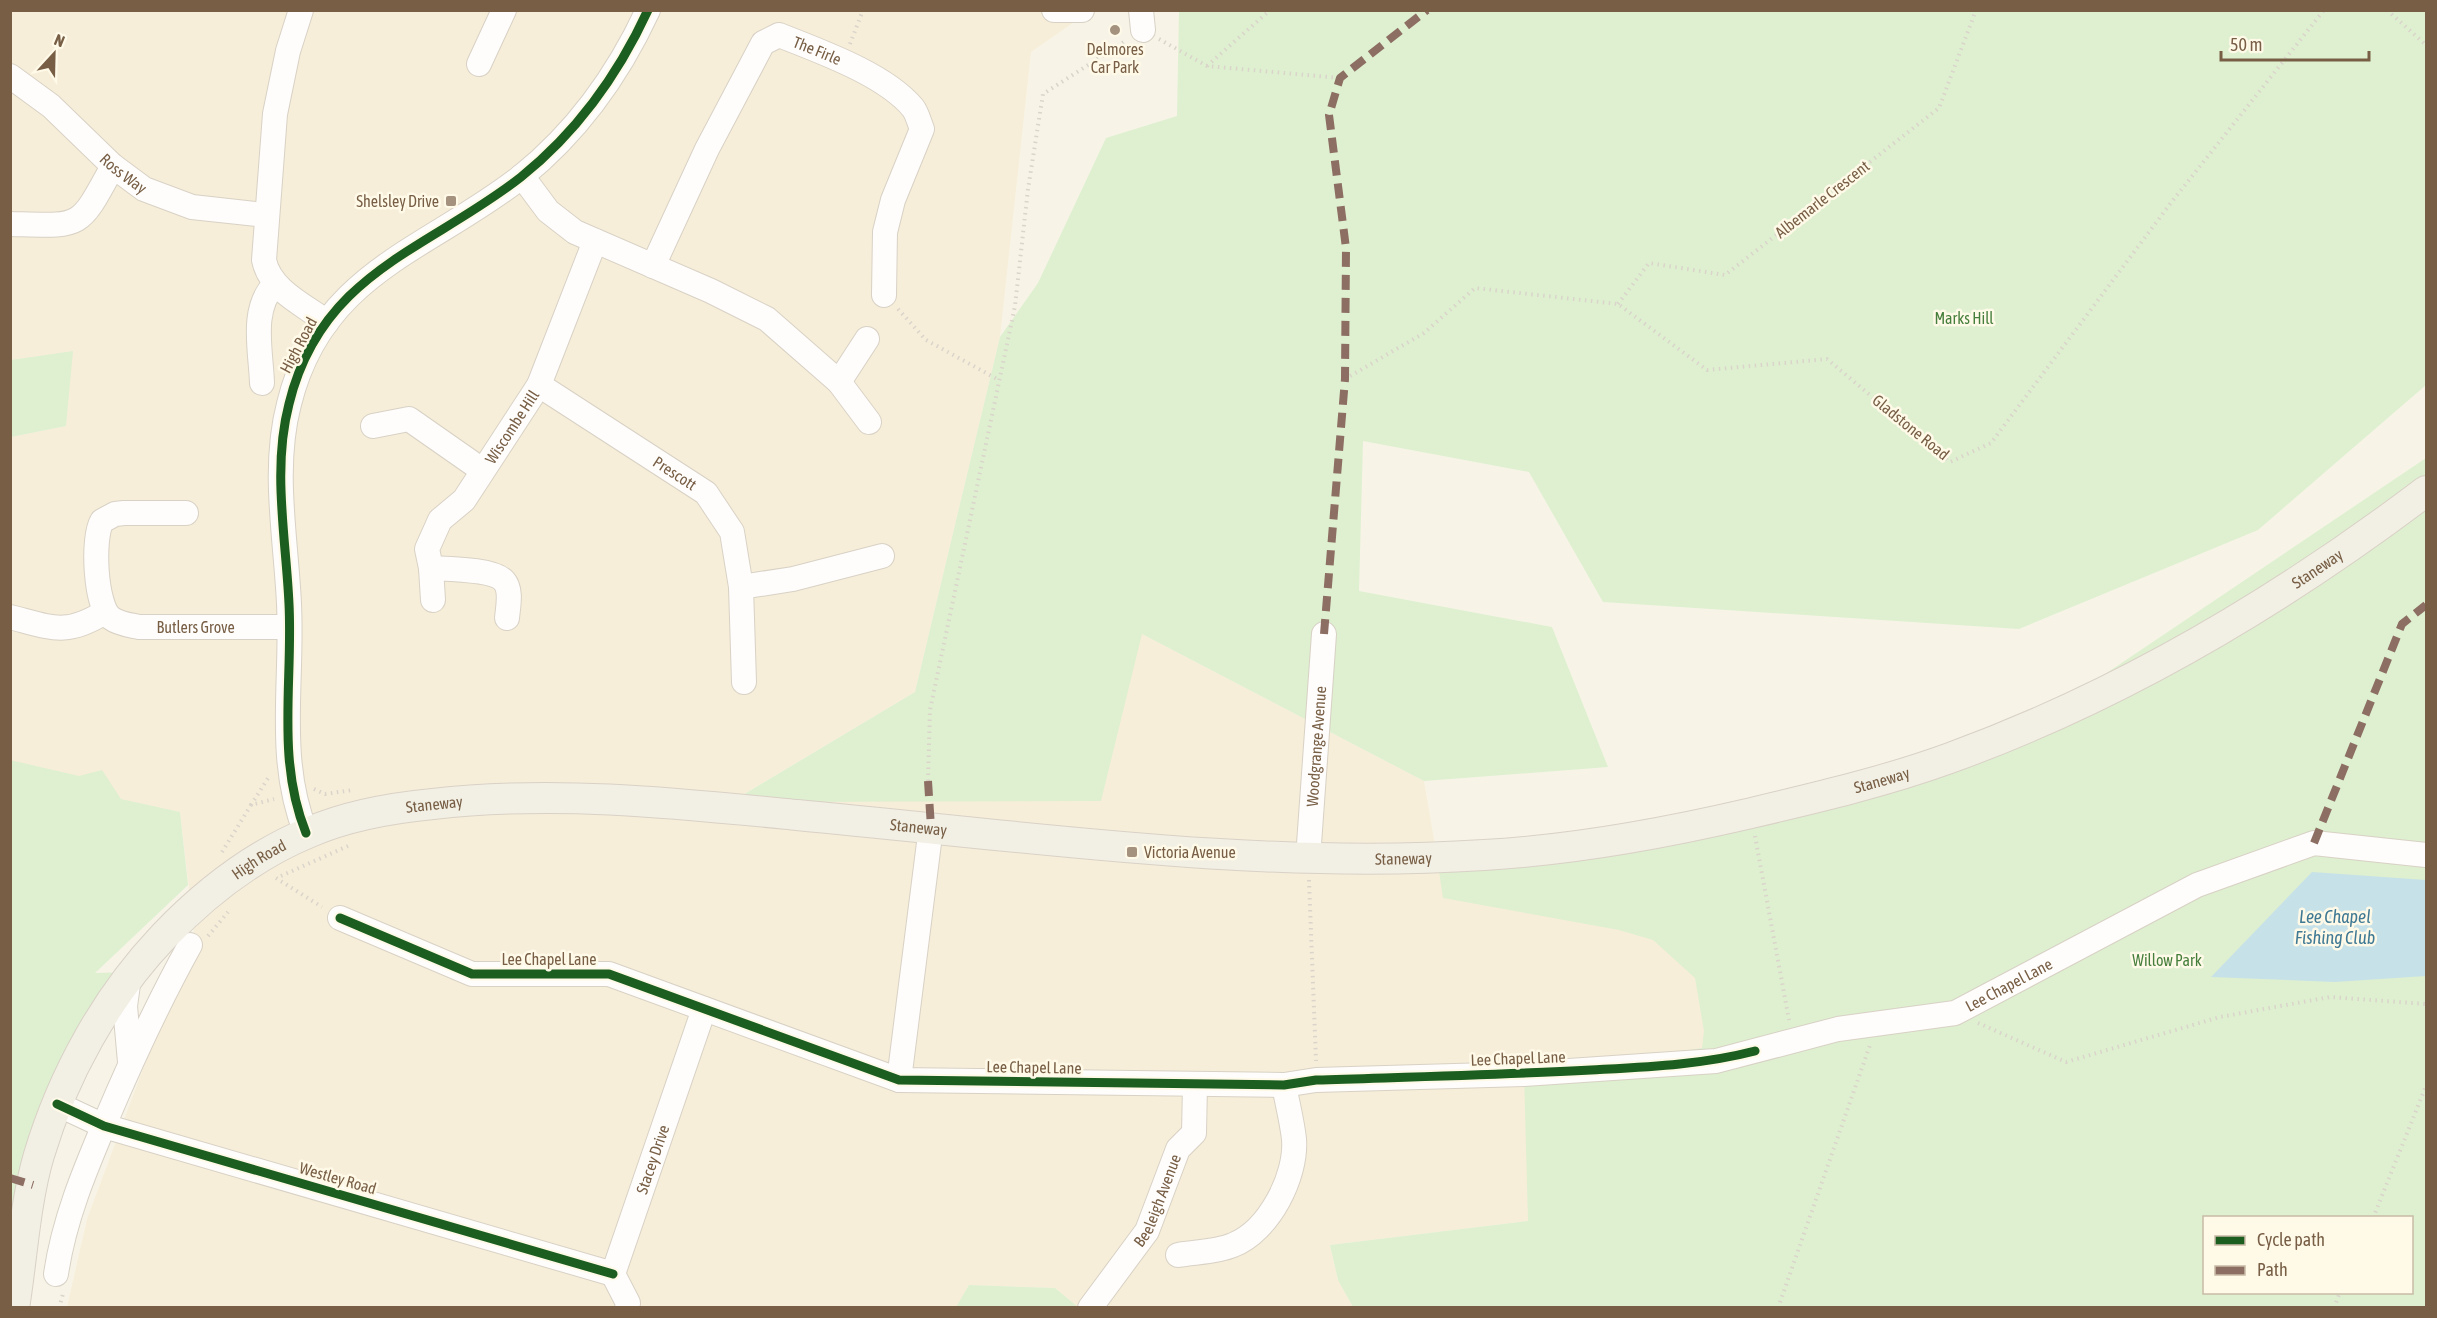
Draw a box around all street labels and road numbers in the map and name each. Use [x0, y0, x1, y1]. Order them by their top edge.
street label: The Firle [791, 33, 844, 68]
street label: Ross Way [97, 150, 151, 198]
street label: Albemarle Crescent [1771, 156, 1873, 241]
street label: High Road [276, 314, 321, 376]
street label: Wiscombe Hill [481, 386, 543, 467]
street label: Gladstone Road [1869, 391, 1953, 463]
street label: Prescott [650, 452, 700, 494]
street label: Staneway [2288, 545, 2347, 592]
street label: Butlers Grove [157, 618, 235, 636]
street label: Woodgrange Avenue [1303, 685, 1329, 807]
street label: Staneway [1852, 763, 1912, 796]
street label: Staneway [405, 792, 464, 816]
street label: Staneway [889, 815, 948, 840]
street label: High Road [228, 836, 289, 883]
street label: Staneway [1375, 849, 1433, 868]
street label: Lee Chapel Lane [501, 950, 597, 969]
street label: Lee Chapel Lane [1962, 954, 2055, 1015]
street label: Lee Chapel Lane [1470, 1047, 1566, 1070]
street label: Lee Chapel Lane [986, 1057, 1082, 1078]
street label: Stacey Drive [632, 1122, 673, 1196]
street label: Beeleigh Avenue [1130, 1152, 1184, 1250]
street label: Westley Road [297, 1158, 379, 1199]

